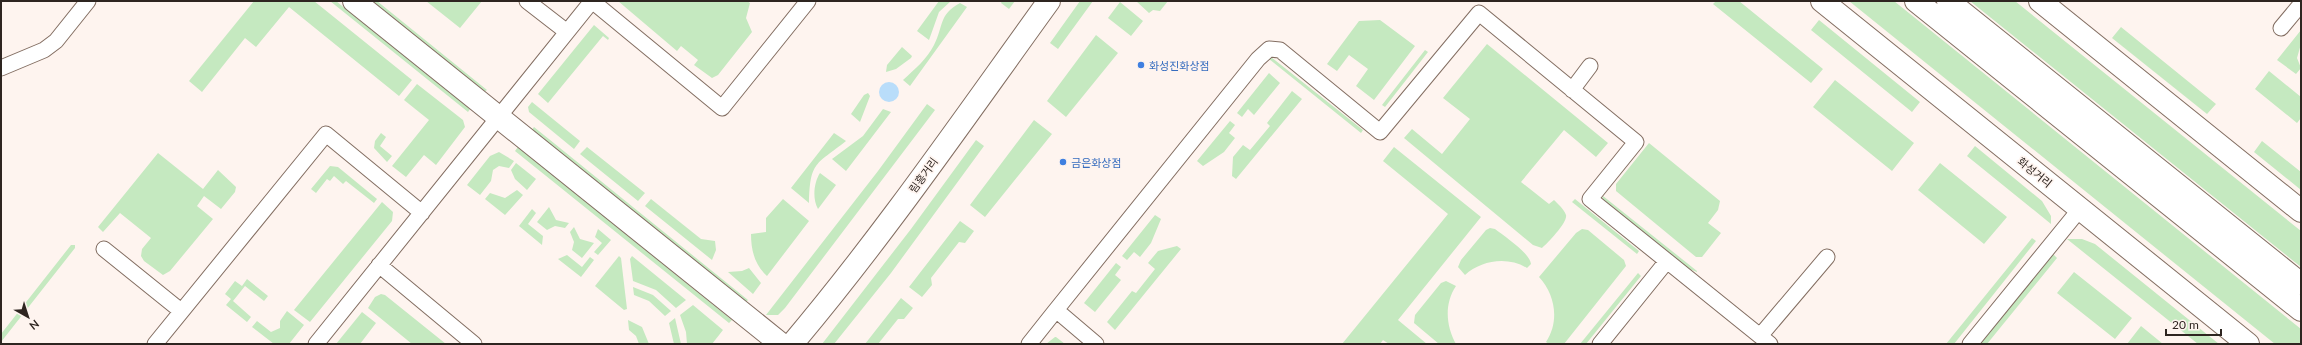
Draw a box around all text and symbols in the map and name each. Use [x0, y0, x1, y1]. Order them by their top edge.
place label: 화성진화상점 [1149, 59, 1210, 72]
marker: 화성진화상점 [1136, 60, 1146, 70]
street label: 화성거리 [2015, 154, 2055, 190]
street label: 림흥거리 [906, 155, 940, 195]
place label: 금은화상점 [1071, 156, 1122, 169]
marker: 금은화상점 [1058, 157, 1068, 167]
north arrow [8, 297, 48, 337]
scale bar [2166, 311, 2221, 337]
text: N [27, 317, 42, 333]
text: 20 m [2172, 317, 2199, 332]

